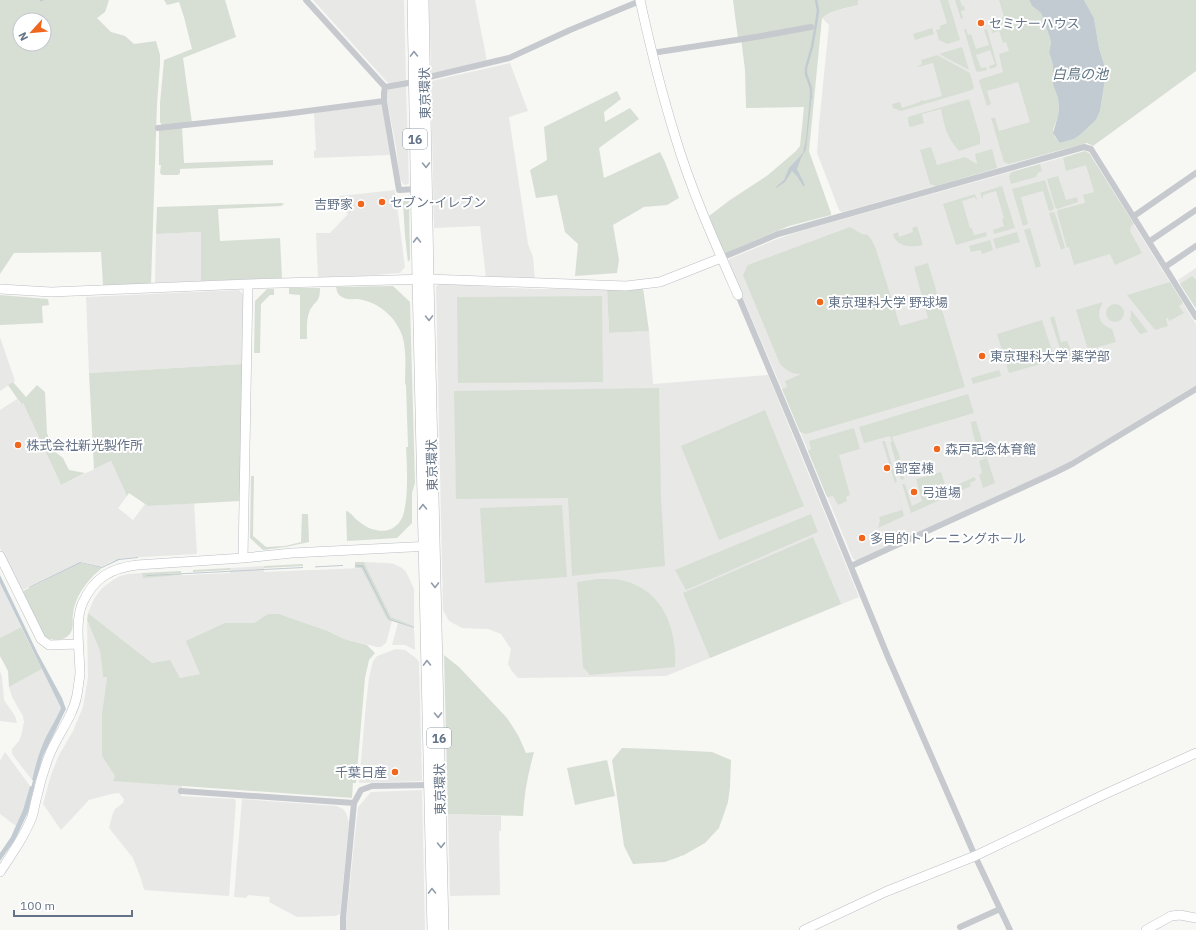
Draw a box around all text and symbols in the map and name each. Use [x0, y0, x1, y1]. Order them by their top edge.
north arrow [12, 12, 52, 52]
place label: セミナーハウス [989, 15, 1080, 32]
marker: セミナーハウス [976, 18, 986, 28]
text: N [15, 30, 31, 43]
one-way arrow [410, 51, 418, 57]
water label: 白鳥の池 [1052, 65, 1110, 83]
street label: 東京環状 [416, 67, 434, 119]
road number: 16 [403, 129, 427, 149]
one-way arrow [422, 162, 430, 168]
place label: セブン-イレブン [390, 194, 486, 211]
place label: 吉野家 [314, 196, 353, 213]
marker: セブン-イレブン [377, 197, 387, 207]
marker: 吉野家 [356, 199, 366, 209]
one-way arrow [413, 237, 421, 243]
place label: 東京理科大学 野球場 [828, 294, 948, 311]
marker: 東京理科大学 野球場 [815, 297, 825, 307]
one-way arrow [425, 315, 433, 321]
place label: 東京理科大学 薬学部 [990, 348, 1110, 365]
marker: 東京理科大学 薬学部 [977, 351, 987, 361]
place label: 株式会社新光製作所 [26, 437, 143, 454]
street label: 東京環状 [423, 439, 441, 491]
marker: 株式会社新光製作所 [13, 440, 23, 450]
place label: 森戸記念体育館 [945, 441, 1036, 458]
marker: 森戸記念体育館 [932, 444, 942, 454]
place label: 部室棟 [895, 460, 934, 477]
marker: 部室棟 [882, 463, 892, 473]
place label: 弓道場 [922, 484, 961, 501]
marker: 弓道場 [909, 487, 919, 497]
one-way arrow [419, 504, 427, 510]
place label: 多目的トレーニングホール [870, 530, 1026, 547]
marker: 多目的トレーニングホール [857, 533, 867, 543]
one-way arrow [431, 582, 440, 588]
one-way arrow [423, 660, 431, 666]
one-way arrow [434, 712, 443, 718]
road number: 16 [427, 728, 451, 748]
street label: 東京環状 [431, 763, 449, 815]
place label: 千葉日産 [335, 764, 387, 781]
marker: 千葉日産 [390, 767, 400, 777]
one-way arrow [437, 842, 446, 848]
one-way arrow [428, 888, 436, 894]
scale bar [14, 892, 132, 918]
text: 100 m [20, 898, 55, 913]

